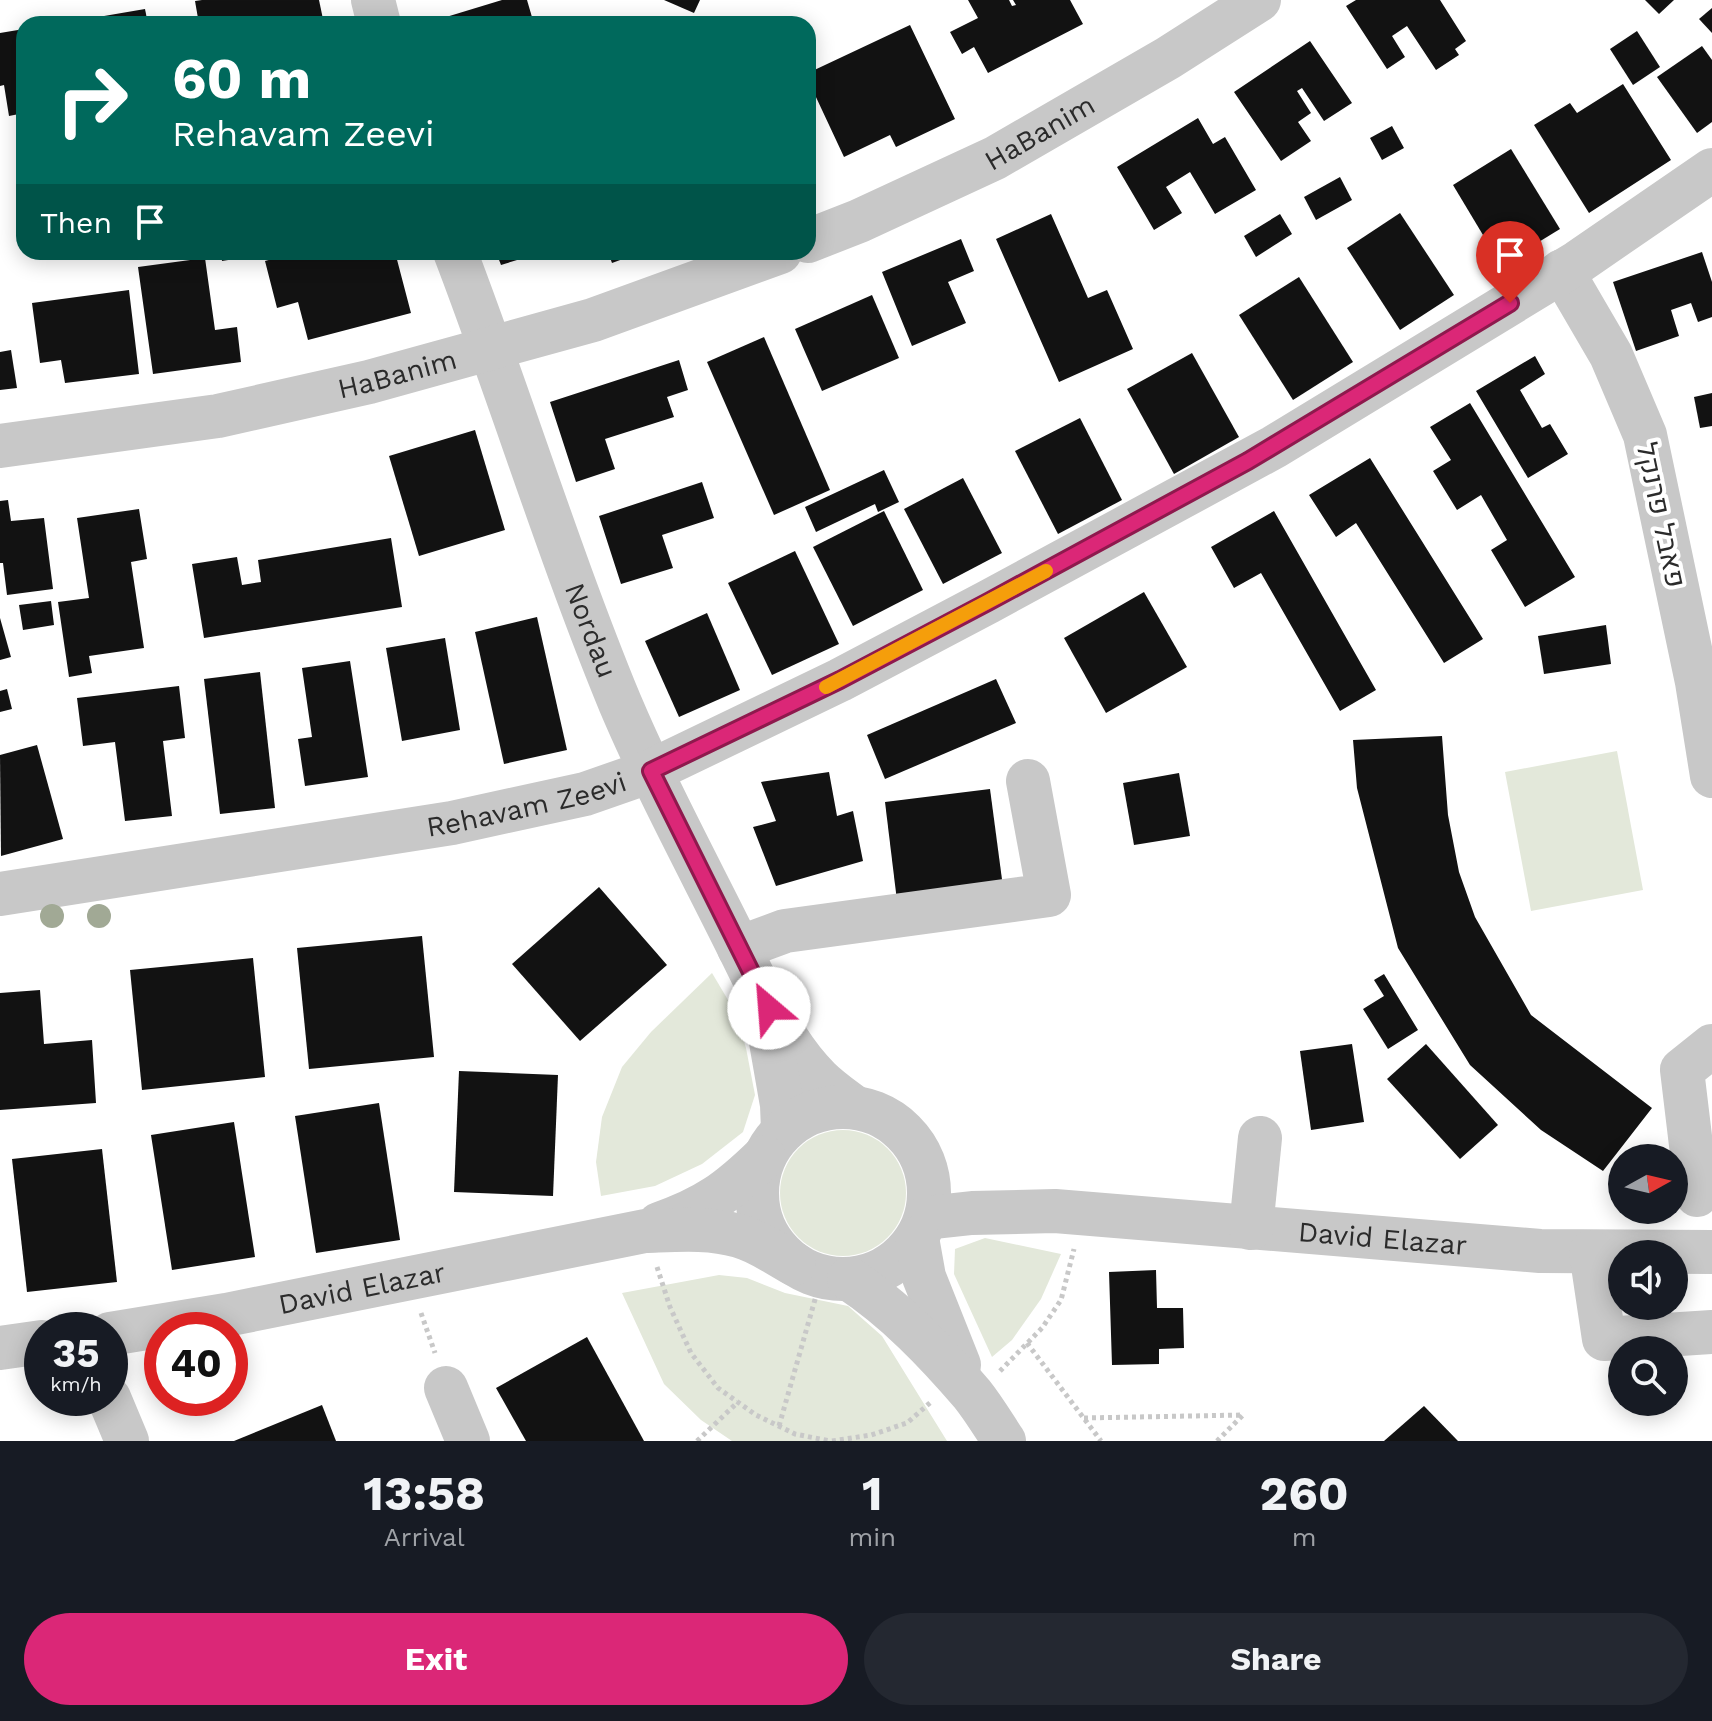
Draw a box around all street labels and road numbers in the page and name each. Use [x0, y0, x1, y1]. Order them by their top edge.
street label: HaBanim [978, 88, 1100, 177]
street label: HaBanim [334, 342, 460, 405]
street label: פאבל פרנקל [1630, 439, 1692, 591]
street label: Nordau [558, 578, 624, 682]
street label: Rehavam Zeevi [424, 764, 631, 843]
street label: David Elazar [1297, 1215, 1468, 1261]
street label: David Elazar [276, 1255, 448, 1321]

